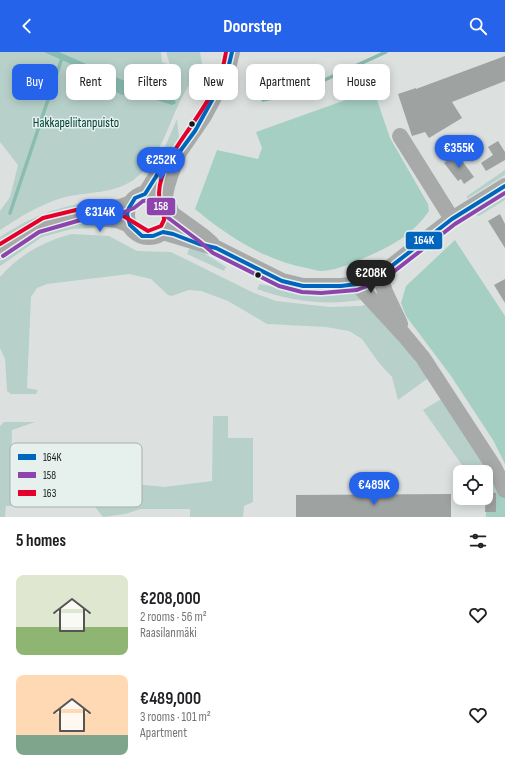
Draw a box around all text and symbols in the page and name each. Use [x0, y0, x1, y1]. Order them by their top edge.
icon: back [16, 15, 38, 37]
icon: search [467, 15, 489, 37]
text: Doorstep [223, 16, 282, 37]
chip: Buy [12, 64, 58, 100]
chip: Rent [66, 64, 116, 100]
chip: Filters [124, 64, 181, 100]
chip: New [189, 64, 238, 100]
chip: Apartment [246, 64, 325, 100]
chip: House [333, 64, 390, 100]
park label: Hakkapeliitanpuisto [33, 115, 119, 131]
unlabelled marker [187, 119, 197, 129]
pin: €355K [431, 135, 487, 169]
text: €355K [444, 140, 474, 156]
pin: €252K [133, 147, 189, 181]
text: €252K [146, 152, 176, 168]
line badge: 158 [146, 197, 176, 216]
pin: €314K [72, 199, 128, 233]
text: 158 [154, 200, 168, 213]
text: €314K [85, 204, 115, 220]
line badge: 164K [405, 231, 443, 250]
text: 164K [414, 234, 435, 247]
pin: €208K [343, 260, 399, 294]
text: €208K [355, 265, 387, 281]
unlabelled marker [253, 270, 263, 280]
legend [10, 443, 142, 507]
text: 164K [43, 451, 61, 464]
map controls [453, 465, 493, 505]
button: locate [453, 465, 493, 505]
text: 158 [43, 469, 56, 482]
pin: €489K [346, 472, 402, 506]
text: €489K [358, 477, 390, 493]
text: 163 [43, 487, 57, 500]
icon: filters [467, 530, 489, 552]
text: 5 homes [16, 531, 66, 551]
text: €208,000 [140, 589, 201, 609]
icon: home [48, 591, 96, 639]
icon: heart [467, 604, 489, 626]
text: 2 rooms · 56 m² [140, 609, 207, 625]
text: Raasilanmäki [140, 625, 197, 641]
text: €489,000 [140, 689, 201, 709]
icon: home [48, 691, 96, 739]
icon: heart [467, 704, 489, 726]
text: 3 rooms · 101 m² [140, 709, 211, 725]
text: Apartment [140, 725, 187, 741]

